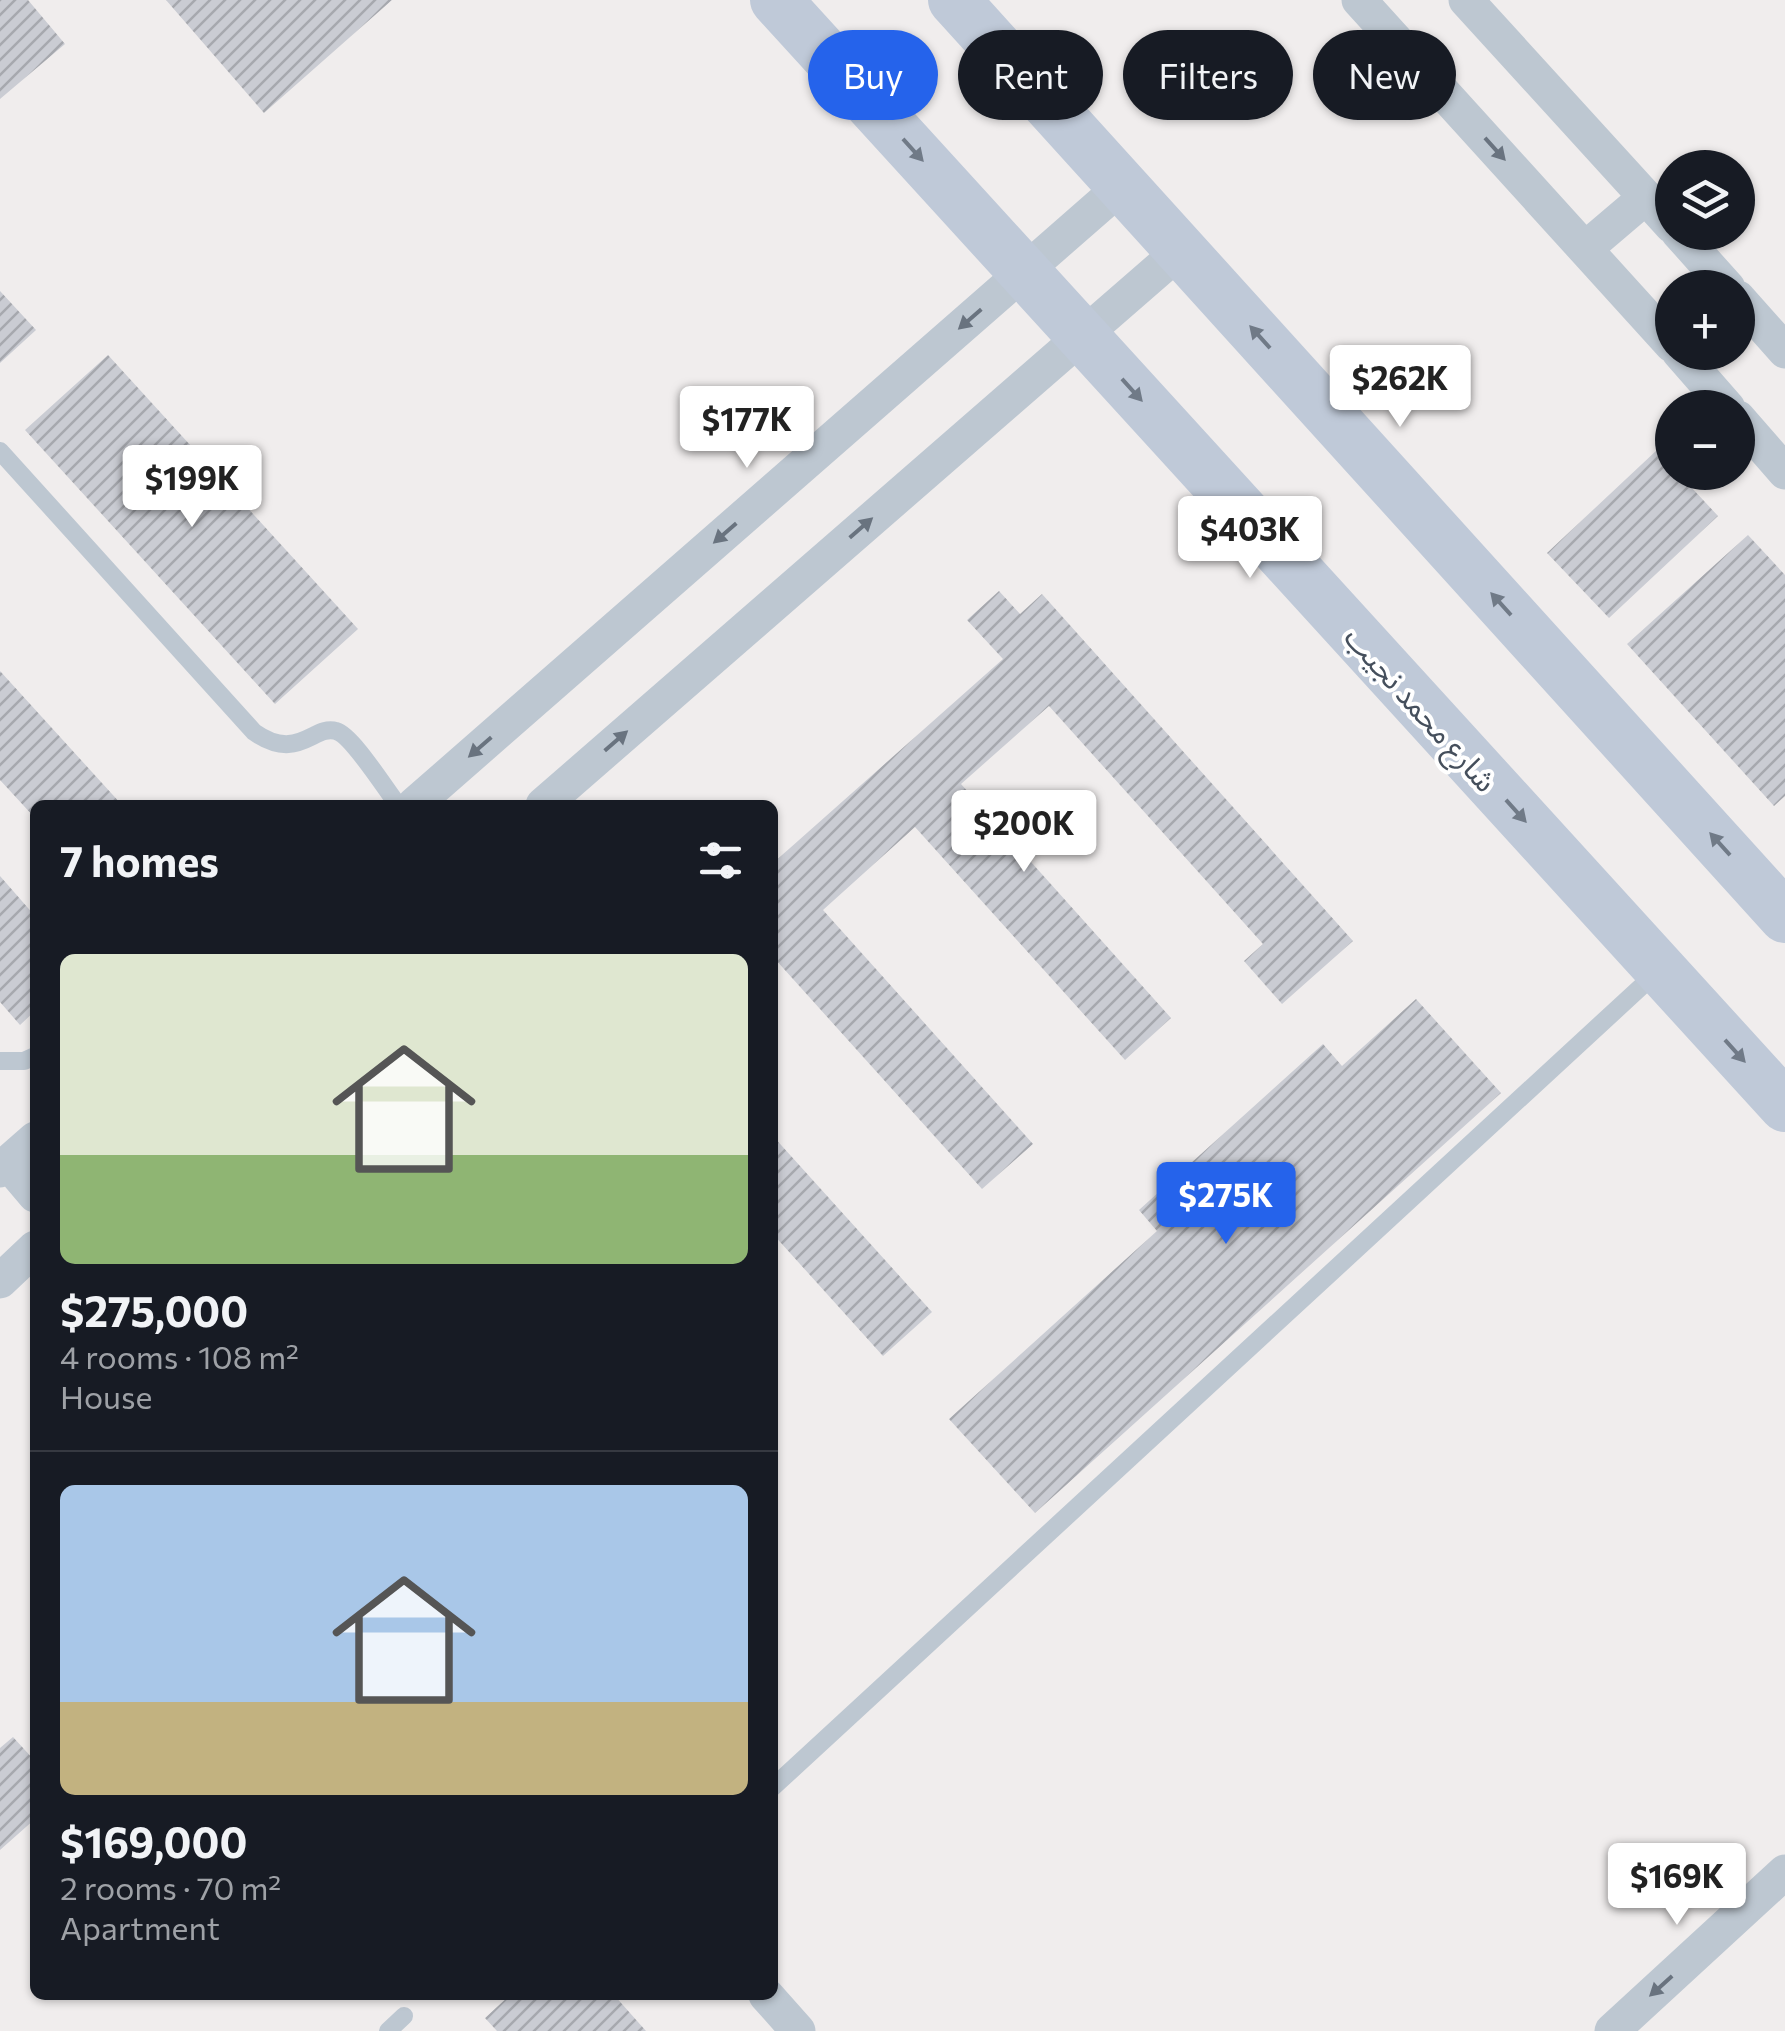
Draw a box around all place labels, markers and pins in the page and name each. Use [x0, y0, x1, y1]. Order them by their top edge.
pin: $262K [1330, 345, 1470, 430]
pin: $177K [677, 386, 817, 471]
pin: $199K [122, 445, 262, 530]
pin: $403K [1180, 496, 1320, 581]
pin: $200K [954, 790, 1094, 875]
pin: $275K [1156, 1162, 1296, 1247]
pin: $169K [1607, 1843, 1747, 1928]

